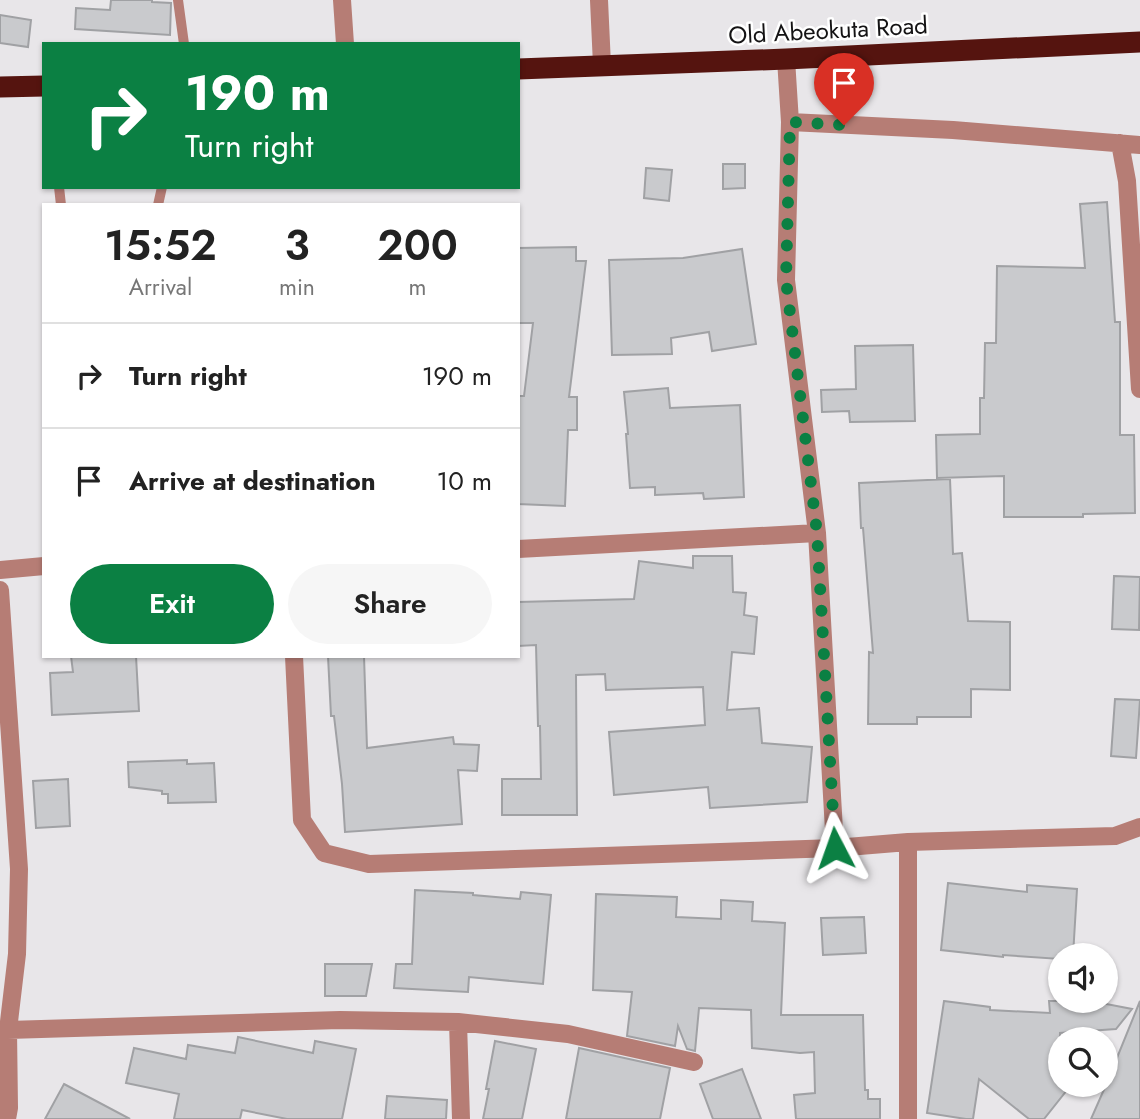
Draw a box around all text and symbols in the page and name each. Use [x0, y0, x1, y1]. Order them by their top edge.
street label: Old Abeokuta Road [727, 7, 929, 53]
pin [814, 53, 874, 125]
text: 190 m [185, 58, 330, 128]
icon: arrive [825, 64, 863, 102]
icon: right [70, 70, 161, 161]
text: Turn right [185, 123, 314, 169]
text: 15:52 [104, 215, 217, 276]
text: 3 [284, 215, 309, 276]
text: 200 [377, 215, 458, 276]
text: Arrival [129, 270, 192, 304]
text: min [279, 270, 315, 304]
text: m [408, 270, 426, 304]
icon: right [70, 357, 108, 395]
text: Turn right [129, 357, 247, 395]
text: 190 m [422, 357, 492, 395]
icon: arrive [70, 462, 108, 500]
text: Arrive at destination [129, 462, 376, 500]
text: 10 m [437, 462, 492, 500]
button: Exit [70, 564, 274, 644]
button: Share [288, 564, 492, 644]
position arrow [798, 811, 872, 885]
map controls [1048, 943, 1118, 1097]
button: sound [1048, 943, 1118, 1013]
button: search [1048, 1027, 1118, 1097]

